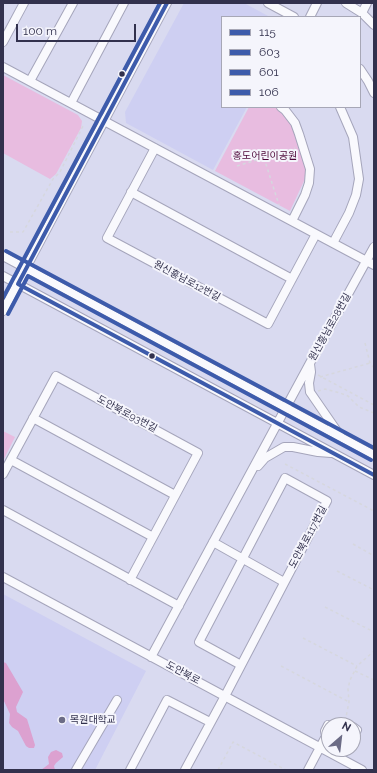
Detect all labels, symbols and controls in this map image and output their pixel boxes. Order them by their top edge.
scale bar [18,16,138,42]
legend [221,16,361,108]
text: 100 m [23,24,57,38]
text: 115 [259,25,276,39]
text: 603 [259,45,280,59]
text: 601 [259,65,279,79]
unlabelled marker [117,69,127,79]
text: 106 [259,85,279,99]
park label: 홍도어린이공원 [233,150,297,162]
street label: 원신흥남로12번길 [152,258,222,304]
street label: 원신흥남로28번길 [306,291,354,363]
unlabelled marker [147,351,157,361]
street label: 도안북로93번길 [95,393,159,435]
street label: 도안북로117번길 [286,504,330,570]
street label: 도안북로 [164,659,202,687]
place label: 목원대학교 [70,714,116,726]
marker: 목원대학교 [57,715,67,725]
north arrow [321,717,361,757]
text: N [340,719,353,735]

